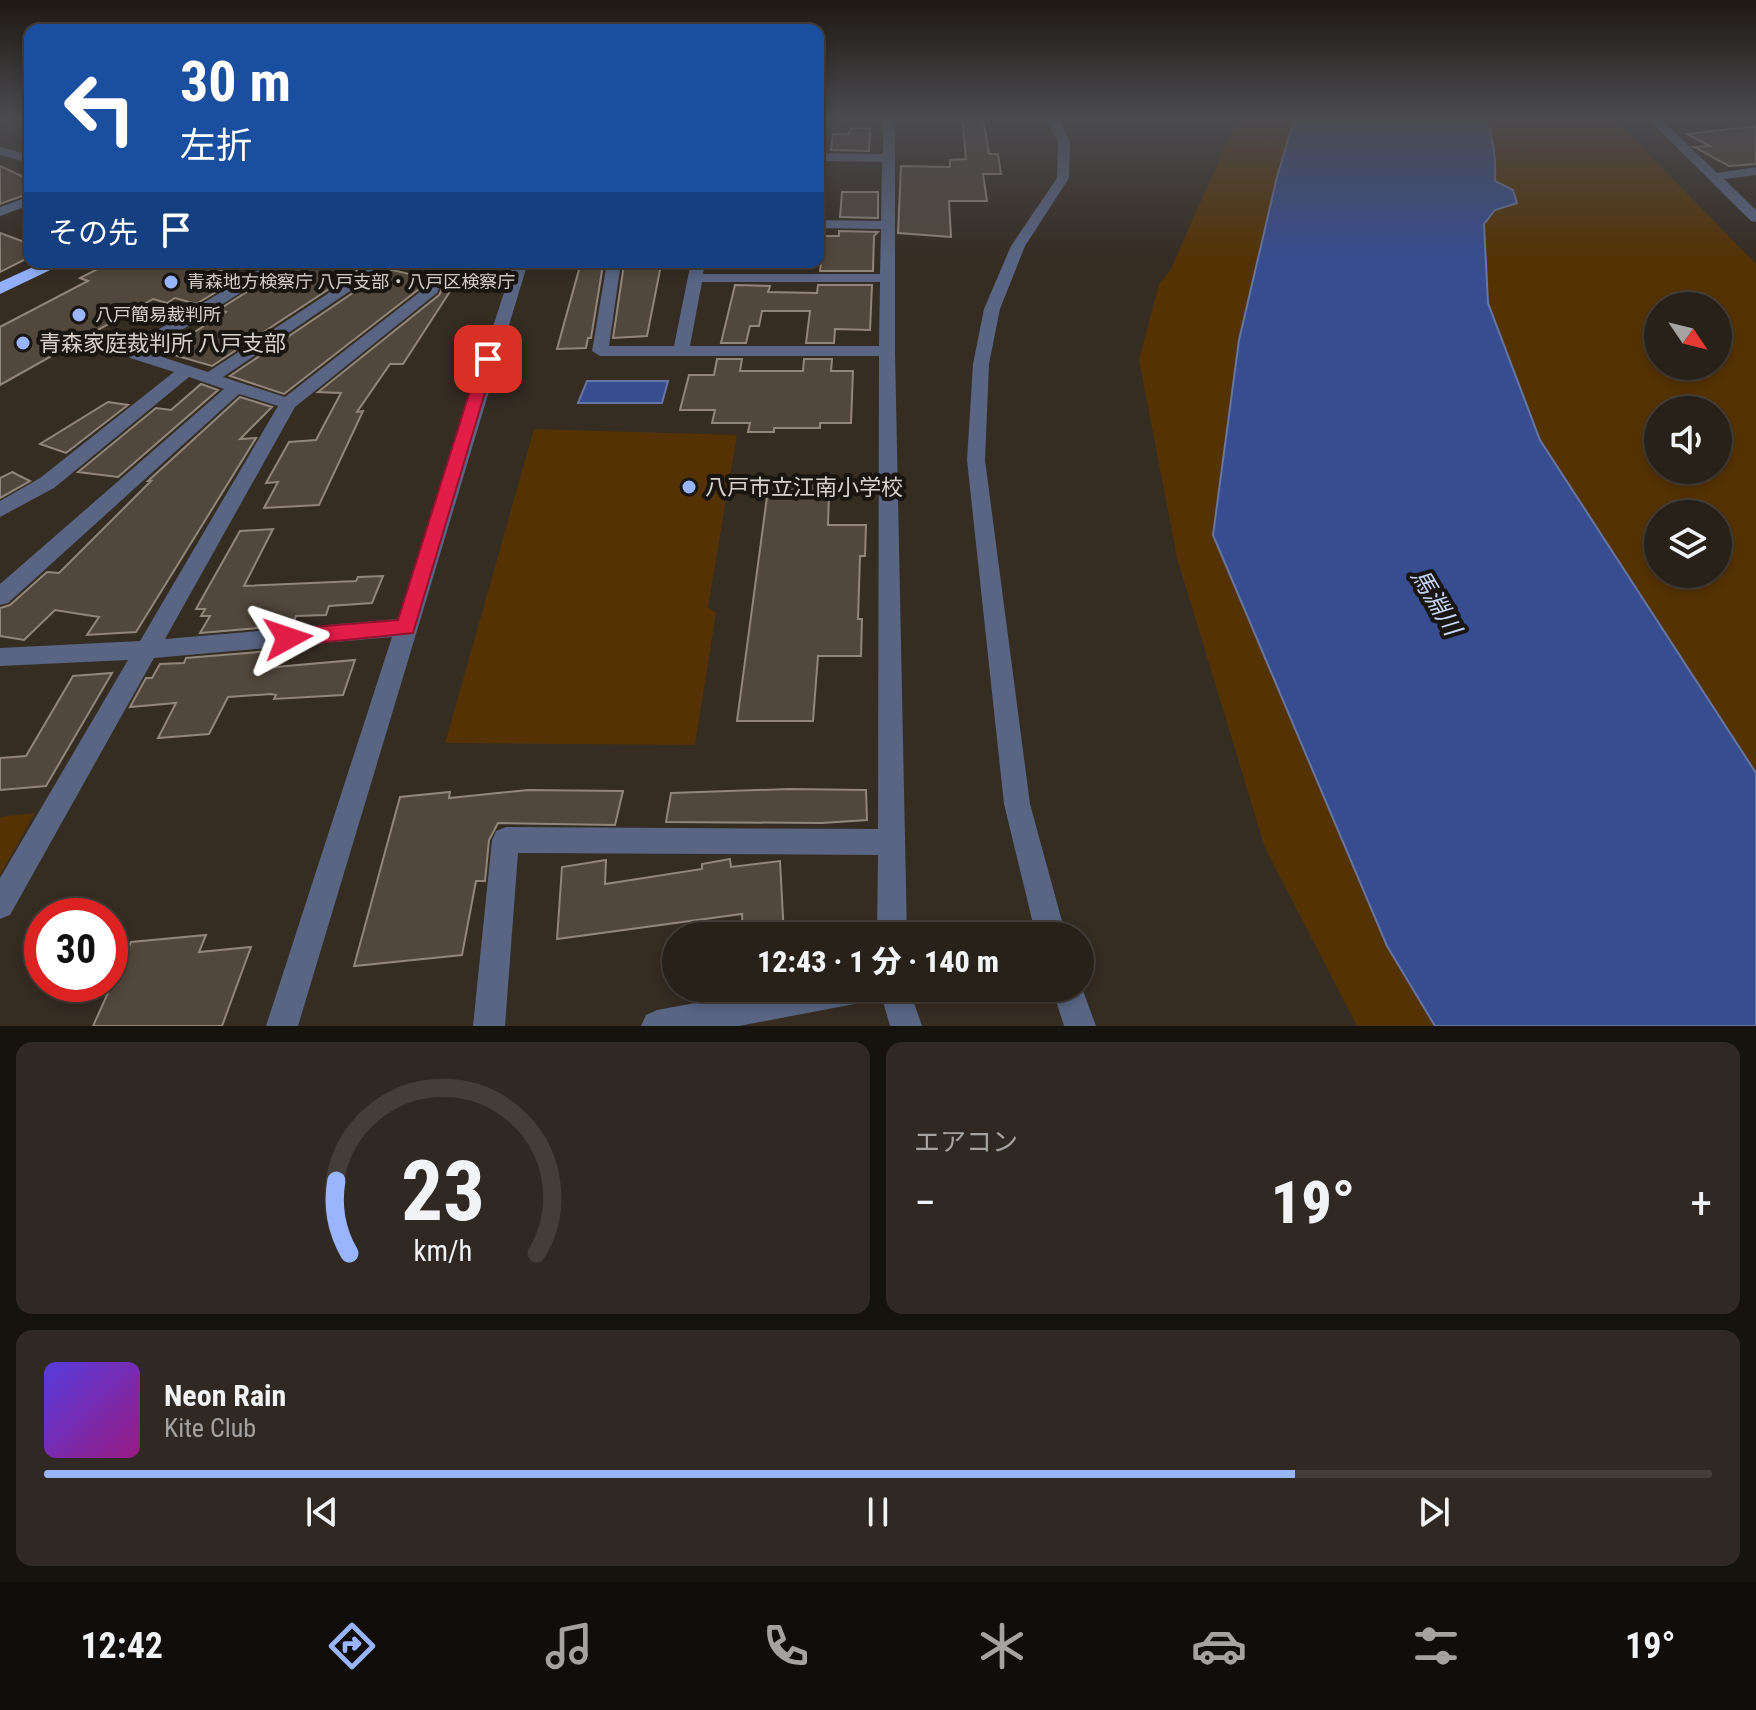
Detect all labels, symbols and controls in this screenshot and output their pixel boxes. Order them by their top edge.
text: 30 m [180,49,291,115]
icon: left [48,56,152,160]
text: 左折 [180,125,252,167]
icon: arrive [154,208,198,252]
text: その先 [48,215,138,250]
place label: 青森地方検察庁 八戸支部・八戸区検察庁 [187,271,515,292]
marker: 青森地方検察庁 八戸支部・八戸区検察庁 [162,273,180,291]
north arrow [1644,292,1732,380]
map controls [1644,292,1732,588]
place label: 八戸簡易裁判所 [95,304,221,325]
marker: 八戸簡易裁判所 [70,306,88,324]
pin [454,325,522,393]
place label: 青森家庭裁判所 八戸支部 [39,331,286,356]
marker: 青森家庭裁判所 八戸支部 [14,334,32,352]
icon: arrive [466,337,510,381]
button: sound [1644,396,1732,484]
place label: 八戸市立江南小学校 [705,475,903,500]
marker: 八戸市立江南小学校 [680,478,698,496]
button: layers [1644,500,1732,588]
water label: 馬淵川 [1405,564,1468,643]
position arrow [246,596,330,680]
speed limit sign: 30 [24,898,128,1002]
text: 12:43 · 1 分 · 140 m [757,944,999,979]
text: エアコン [914,1127,1018,1157]
text: 23 [401,1143,485,1240]
text: 19° [1271,1167,1355,1238]
text: − [914,1177,936,1229]
text: + [1690,1177,1712,1229]
text: km/h [414,1234,472,1268]
text: Neon Rain [164,1378,286,1413]
text: Kite Club [164,1413,256,1443]
icon: previous [300,1490,344,1534]
icon: pause [856,1490,900,1534]
icon: next [1412,1490,1456,1534]
icon: directions [324,1618,380,1674]
icon: music [541,1618,597,1674]
icon: phone [758,1618,814,1674]
icon: climate [974,1618,1030,1674]
icon: car [1191,1618,1247,1674]
icon: filters [1408,1618,1464,1674]
text: 12:42 [80,1625,163,1667]
text: 19° [1625,1625,1675,1667]

